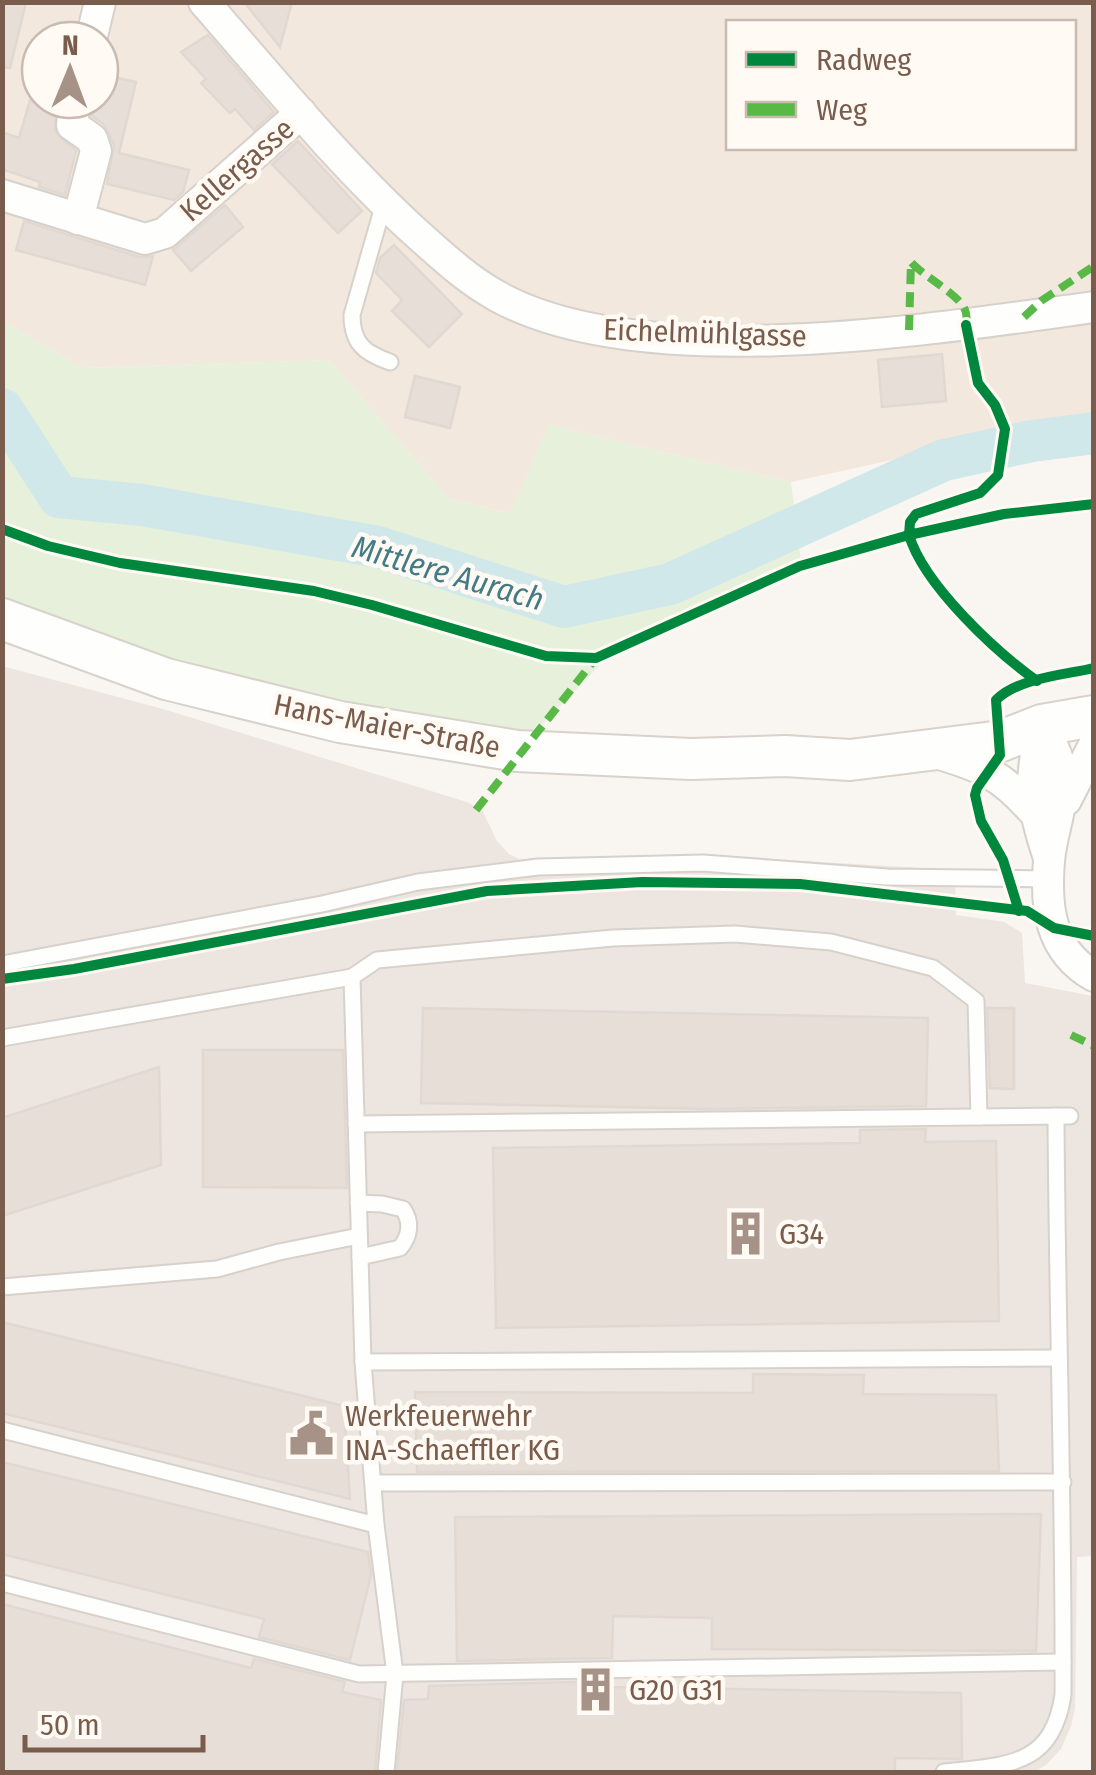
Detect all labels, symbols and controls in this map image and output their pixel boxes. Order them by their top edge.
north arrow [20,20,120,120]
legend [726,20,1076,150]
text: N [62,29,79,62]
text: Radweg [816,42,912,78]
text: Weg [816,92,868,128]
street label: Kellergasse [173,111,301,229]
street label: Eichelmühlgasse [603,311,807,355]
water label: Mittlere Aurach [348,527,548,619]
street label: Hans-Maier-Straße [271,686,503,766]
building icon: G34 [722,1210,770,1258]
place label: G34 [779,1216,824,1252]
place label: Werkfeuerwehr INA-Schaeffler KG [345,1398,560,1468]
public building icon: Werkfeuerwehr INA-Schaeffler KG [288,1409,336,1457]
building icon: G20 G31 [572,1666,620,1714]
place label: G20 G31 [629,1672,724,1708]
scale bar [25,1690,202,1752]
text: 50 m [40,1707,100,1743]

